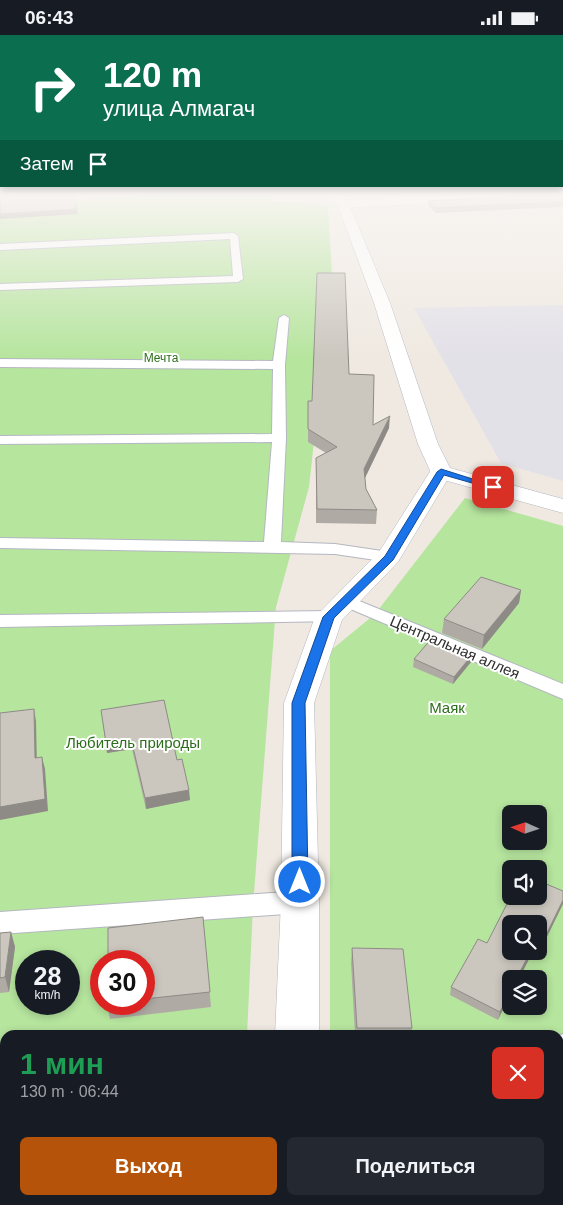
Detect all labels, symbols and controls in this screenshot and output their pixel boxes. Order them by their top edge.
text: 06:43 [25,7,74,28]
icon: right [20,55,85,120]
text: 120 m [103,55,202,94]
text: улица Алмагач [103,96,255,121]
icon: arrive [84,150,112,178]
text: Затем [20,153,74,174]
park label: Мечта [144,351,179,365]
pin [472,466,514,508]
icon: arrive [479,473,507,501]
street label: Центральная аллея [388,612,522,682]
park label: Маяк [429,699,465,716]
park label: Любитель природы [66,734,200,751]
north arrow [502,805,548,850]
map controls [502,805,547,1015]
position arrow [273,855,325,907]
button: sound [502,860,547,905]
button: search [502,915,547,960]
speed limit sign: 30 [90,950,155,1015]
text: 28 [34,962,61,990]
button: layers [502,970,547,1015]
text: km/h [34,988,61,1002]
text: 1 мин [20,1047,104,1080]
button: close [492,1047,544,1099]
text: 130 m · 06:44 [20,1083,119,1100]
button: Выход [20,1137,277,1195]
button: Поделиться [287,1137,544,1195]

